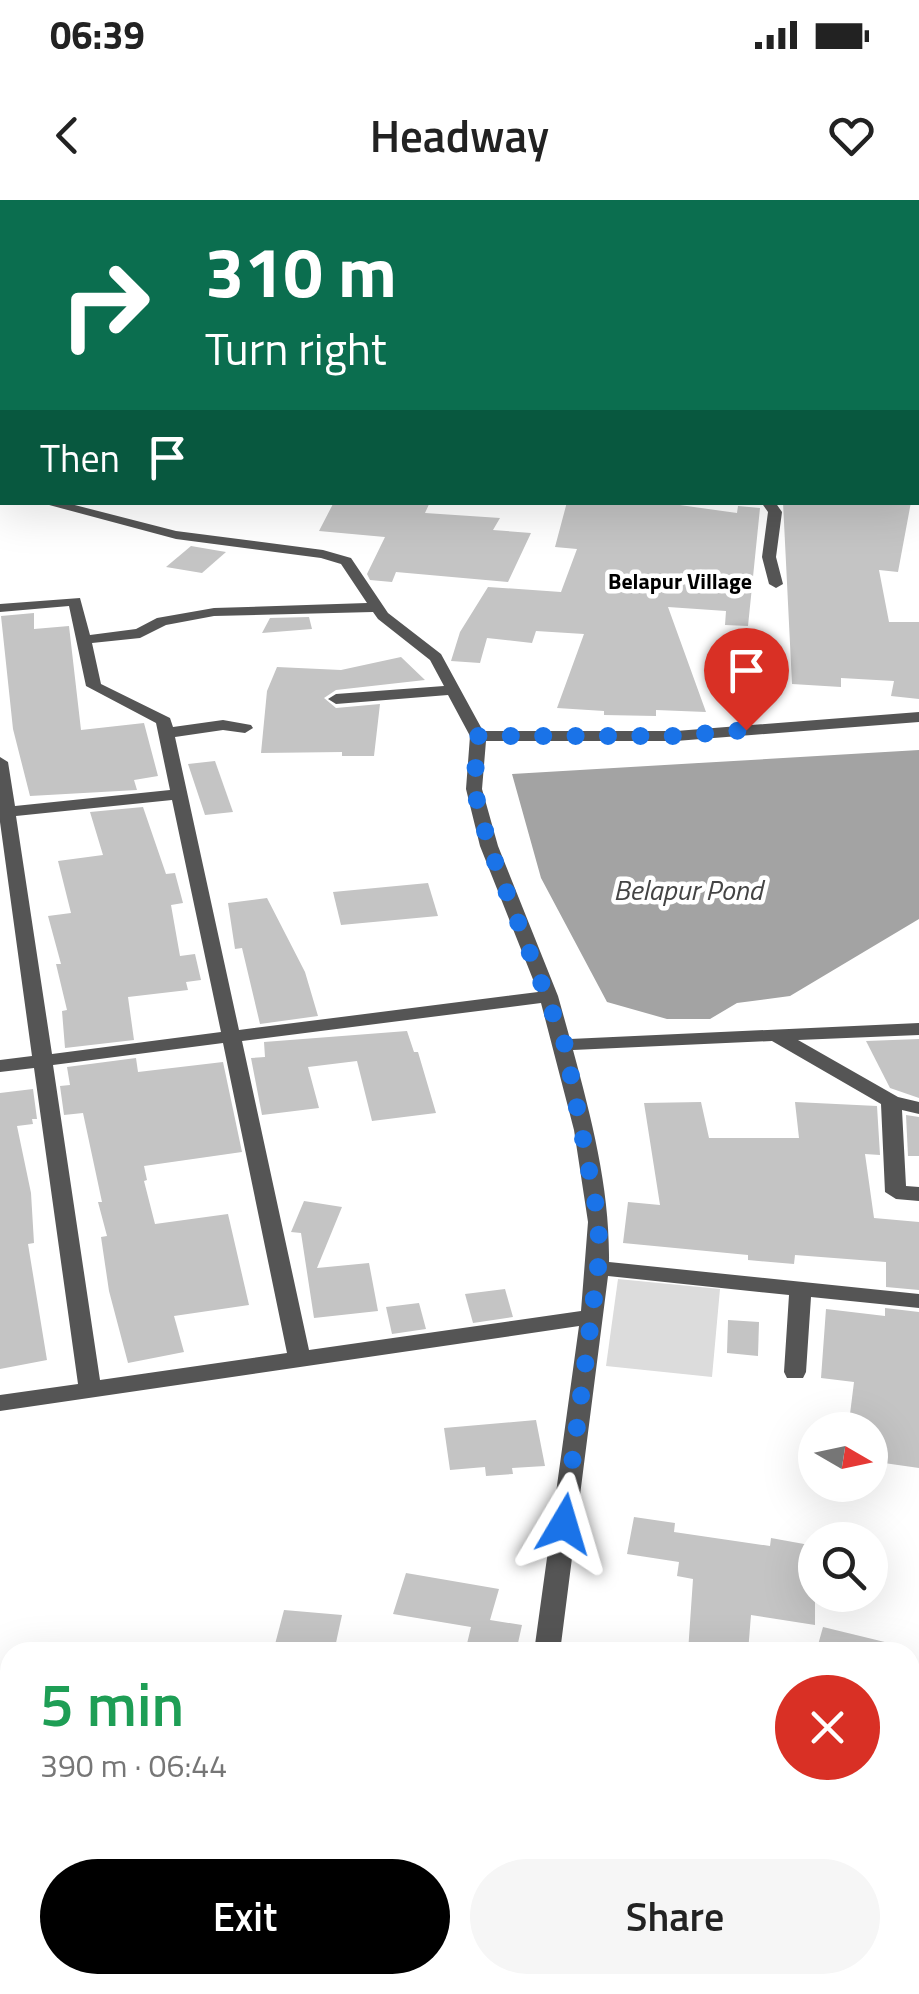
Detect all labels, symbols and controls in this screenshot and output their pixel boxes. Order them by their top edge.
text: 06:39 [50,6,145,64]
text: Headway [370,101,549,169]
icon: back [40,108,95,163]
icon: heart [824,108,879,163]
text: 310 m [205,218,397,324]
icon: right [40,240,170,370]
text: Turn right [205,314,387,382]
text: Then [40,429,120,487]
icon: arrive [140,430,195,485]
district label: Belapur Village [608,564,752,598]
pin [704,628,789,731]
icon: arrive [719,643,774,698]
water label: Belapur Pond [613,868,766,911]
north arrow [798,1412,888,1502]
map controls [798,1412,888,1612]
position arrow [512,1472,616,1576]
button: search [798,1522,888,1612]
text: 5 min [40,1658,184,1749]
button: close [775,1675,880,1780]
text: 390 m · 06:44 [40,1741,227,1789]
button: Exit [40,1859,450,1974]
button: Share [470,1859,880,1974]

